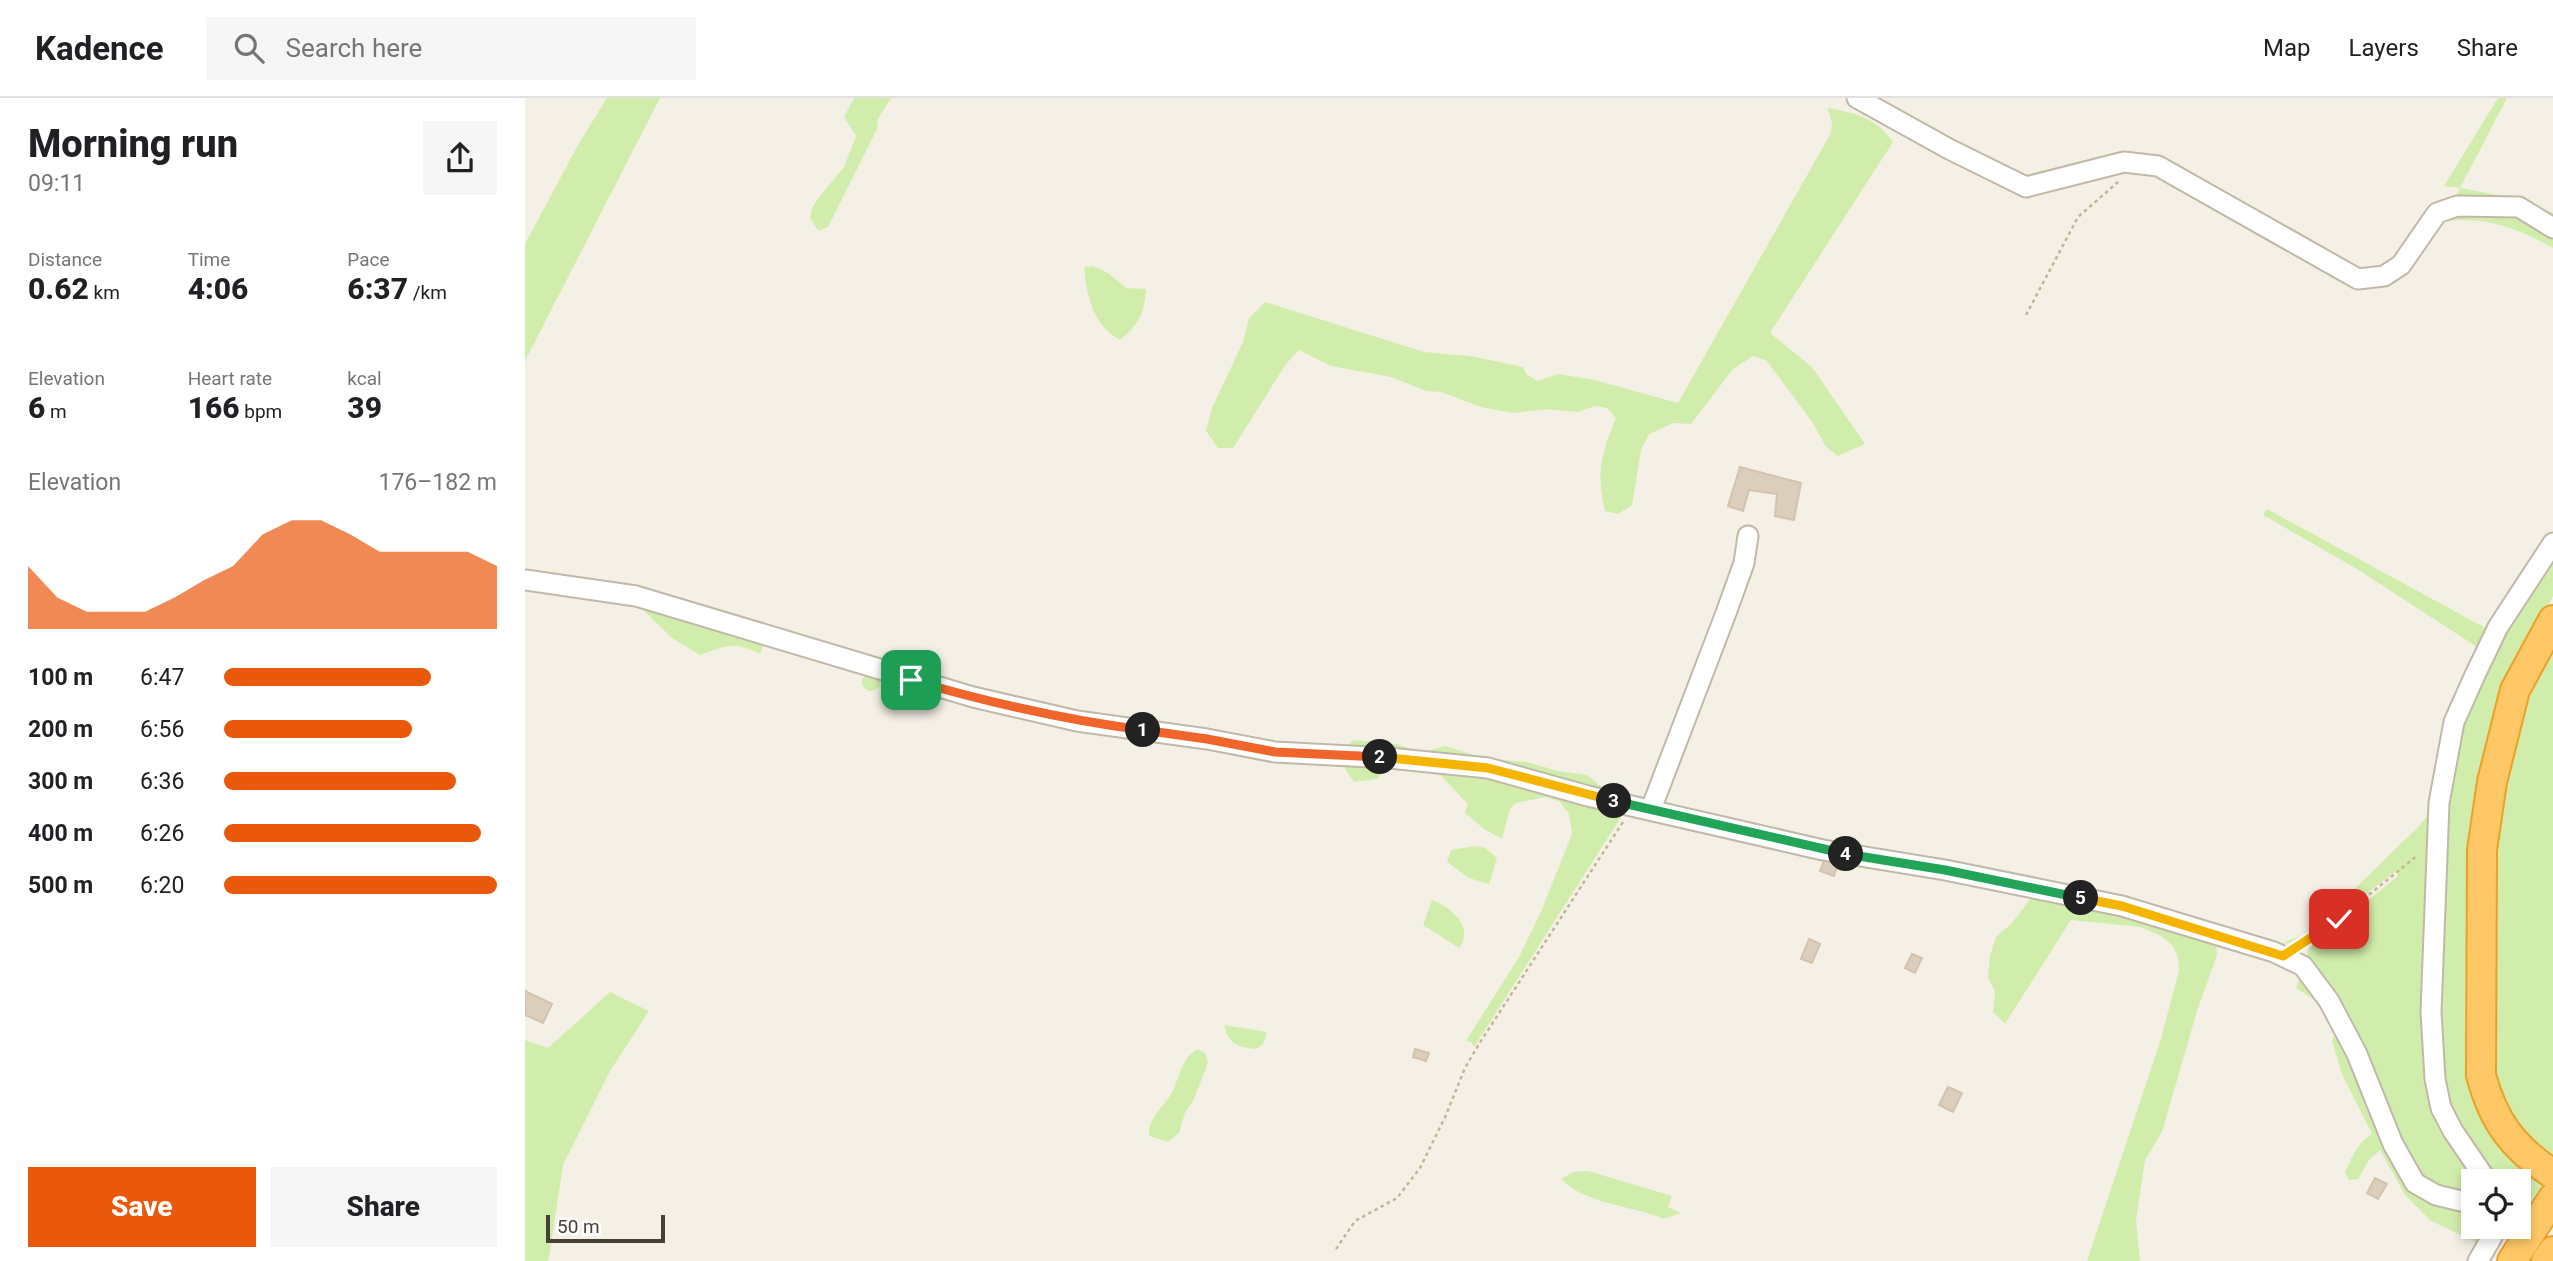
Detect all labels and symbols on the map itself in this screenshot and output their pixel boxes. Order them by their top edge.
pin [881,650,941,710]
pin: 1 [1125,712,1161,748]
pin: 2 [1363,740,1397,774]
pin: 3 [1597,784,1631,818]
pin: 4 [1829,836,1863,872]
pin: 5 [2063,880,2099,916]
pin [2309,889,2369,949]
scale bar [546,1212,665,1244]

